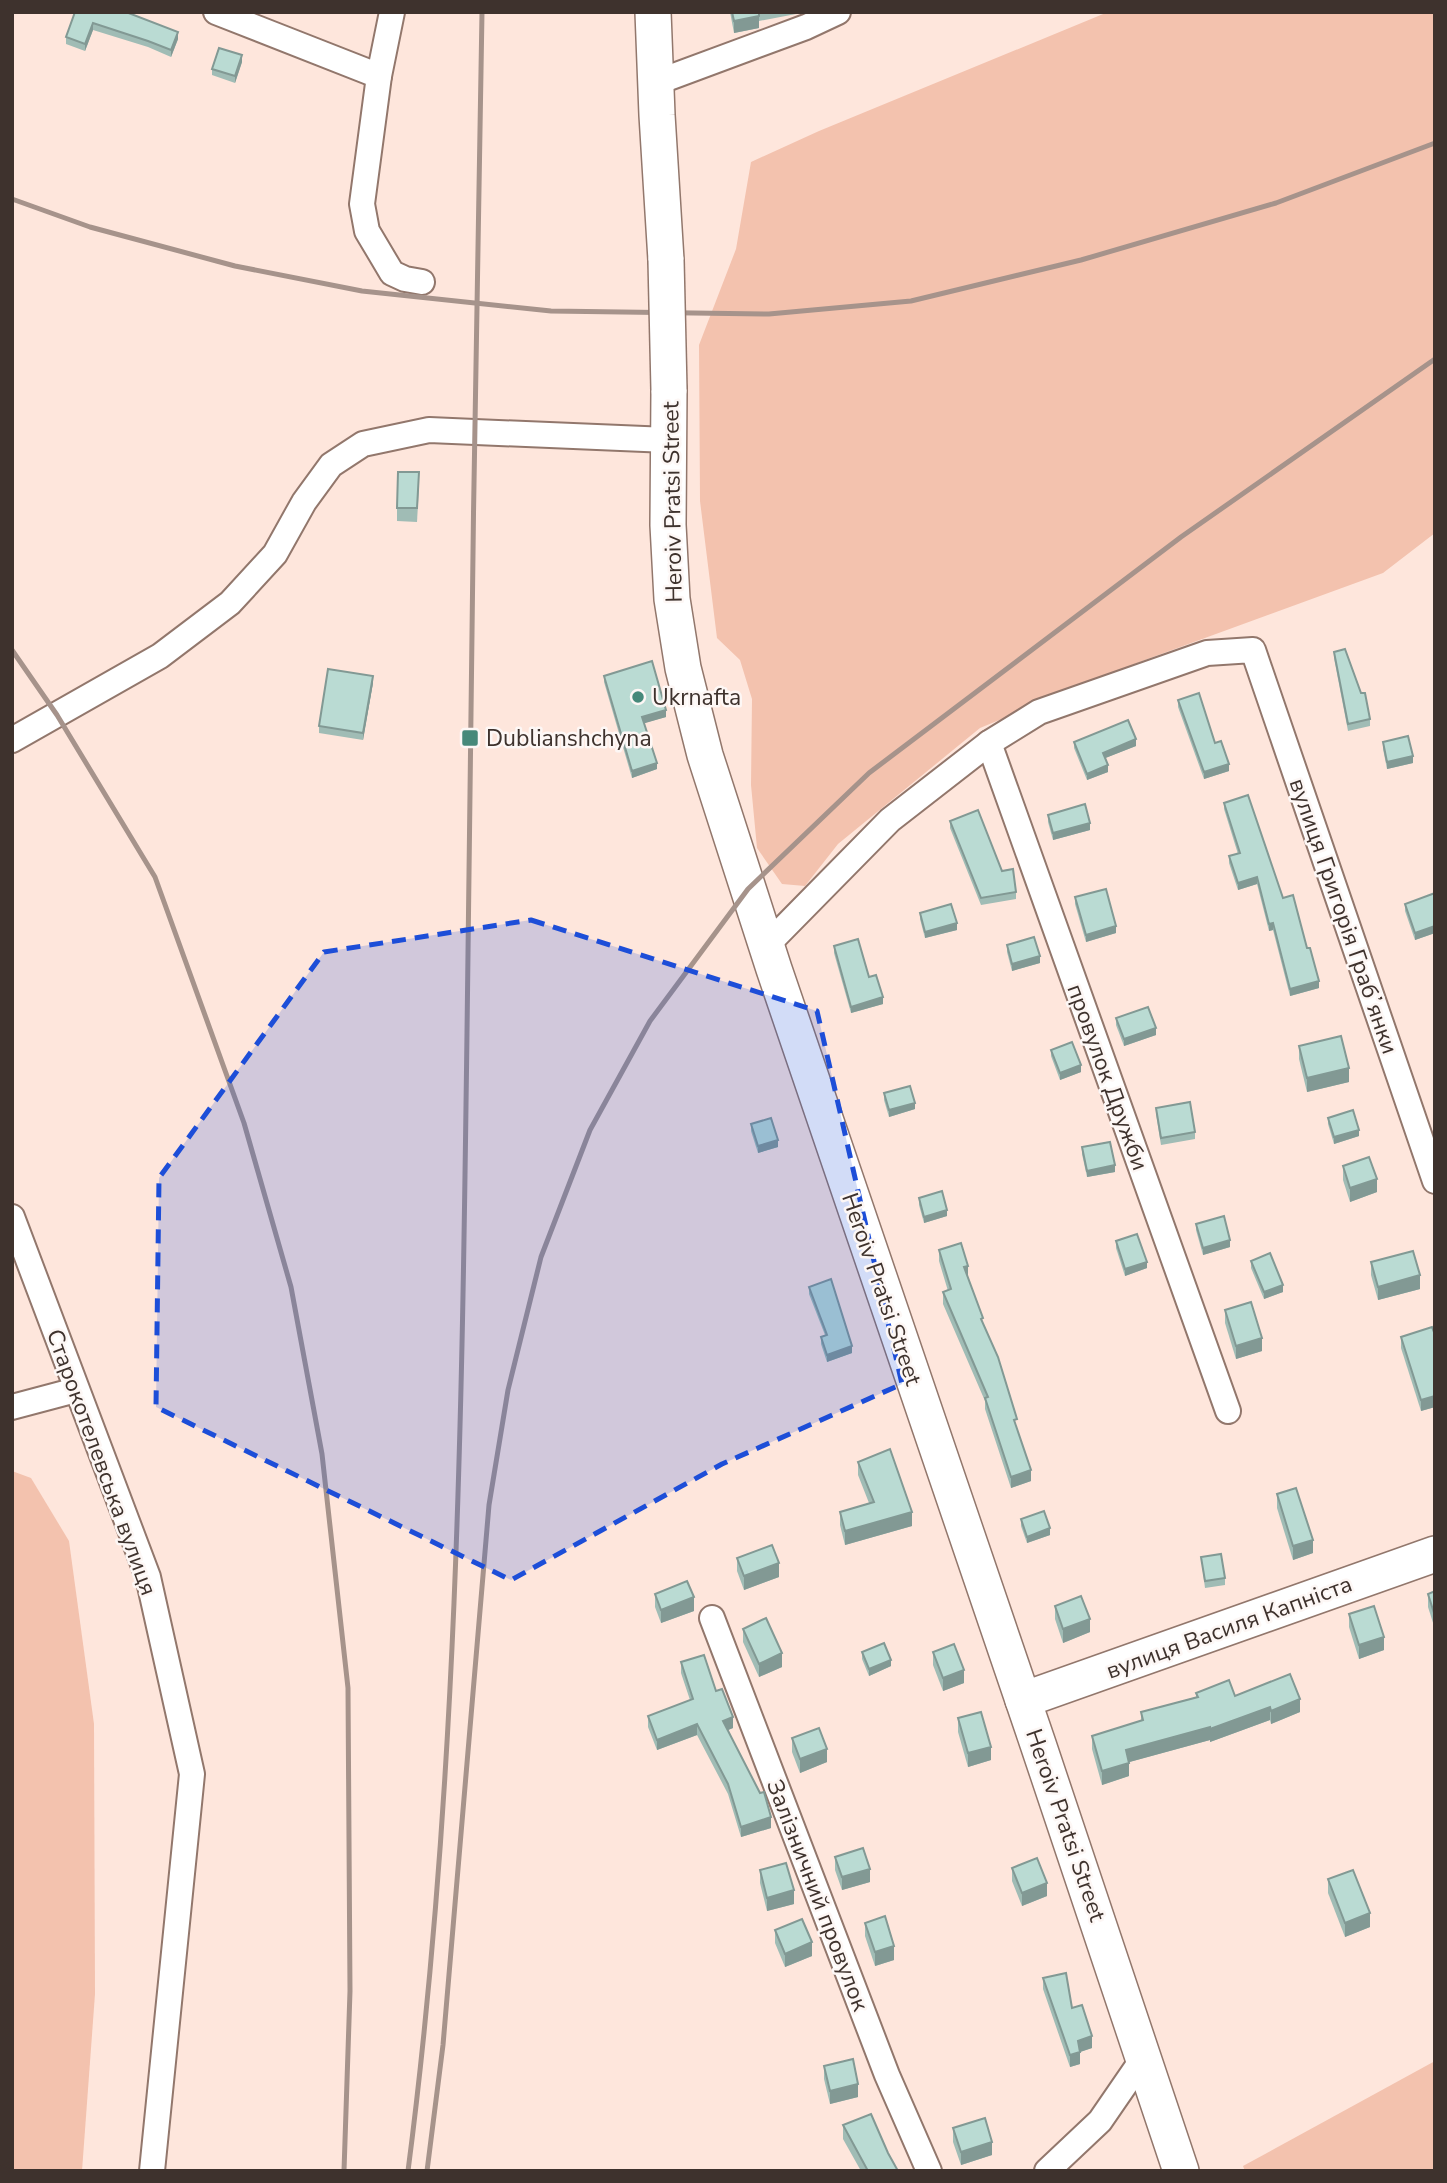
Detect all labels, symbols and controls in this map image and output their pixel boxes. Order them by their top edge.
street label: Heroiv Pratsi Street [655,400,690,603]
place label: Ukrnafta [652,682,741,713]
marker: Ukrnafta [630,689,646,705]
place label: Dublianshchyna [486,723,652,754]
marker: Dublianshchyna [460,728,480,748]
street label: вулиця Григорія Грабʼянки [1282,774,1405,1058]
street label: провулок Дружби [1059,980,1156,1175]
street label: Heroiv Pratsi Street [834,1189,929,1390]
street label: Старокотелевська вулиця [39,1325,164,1600]
street label: вулиця Василя Капніста [1102,1569,1356,1686]
street label: Heroiv Pratsi Street [1018,1725,1113,1926]
street label: Залізничний провулок [759,1775,876,2016]

